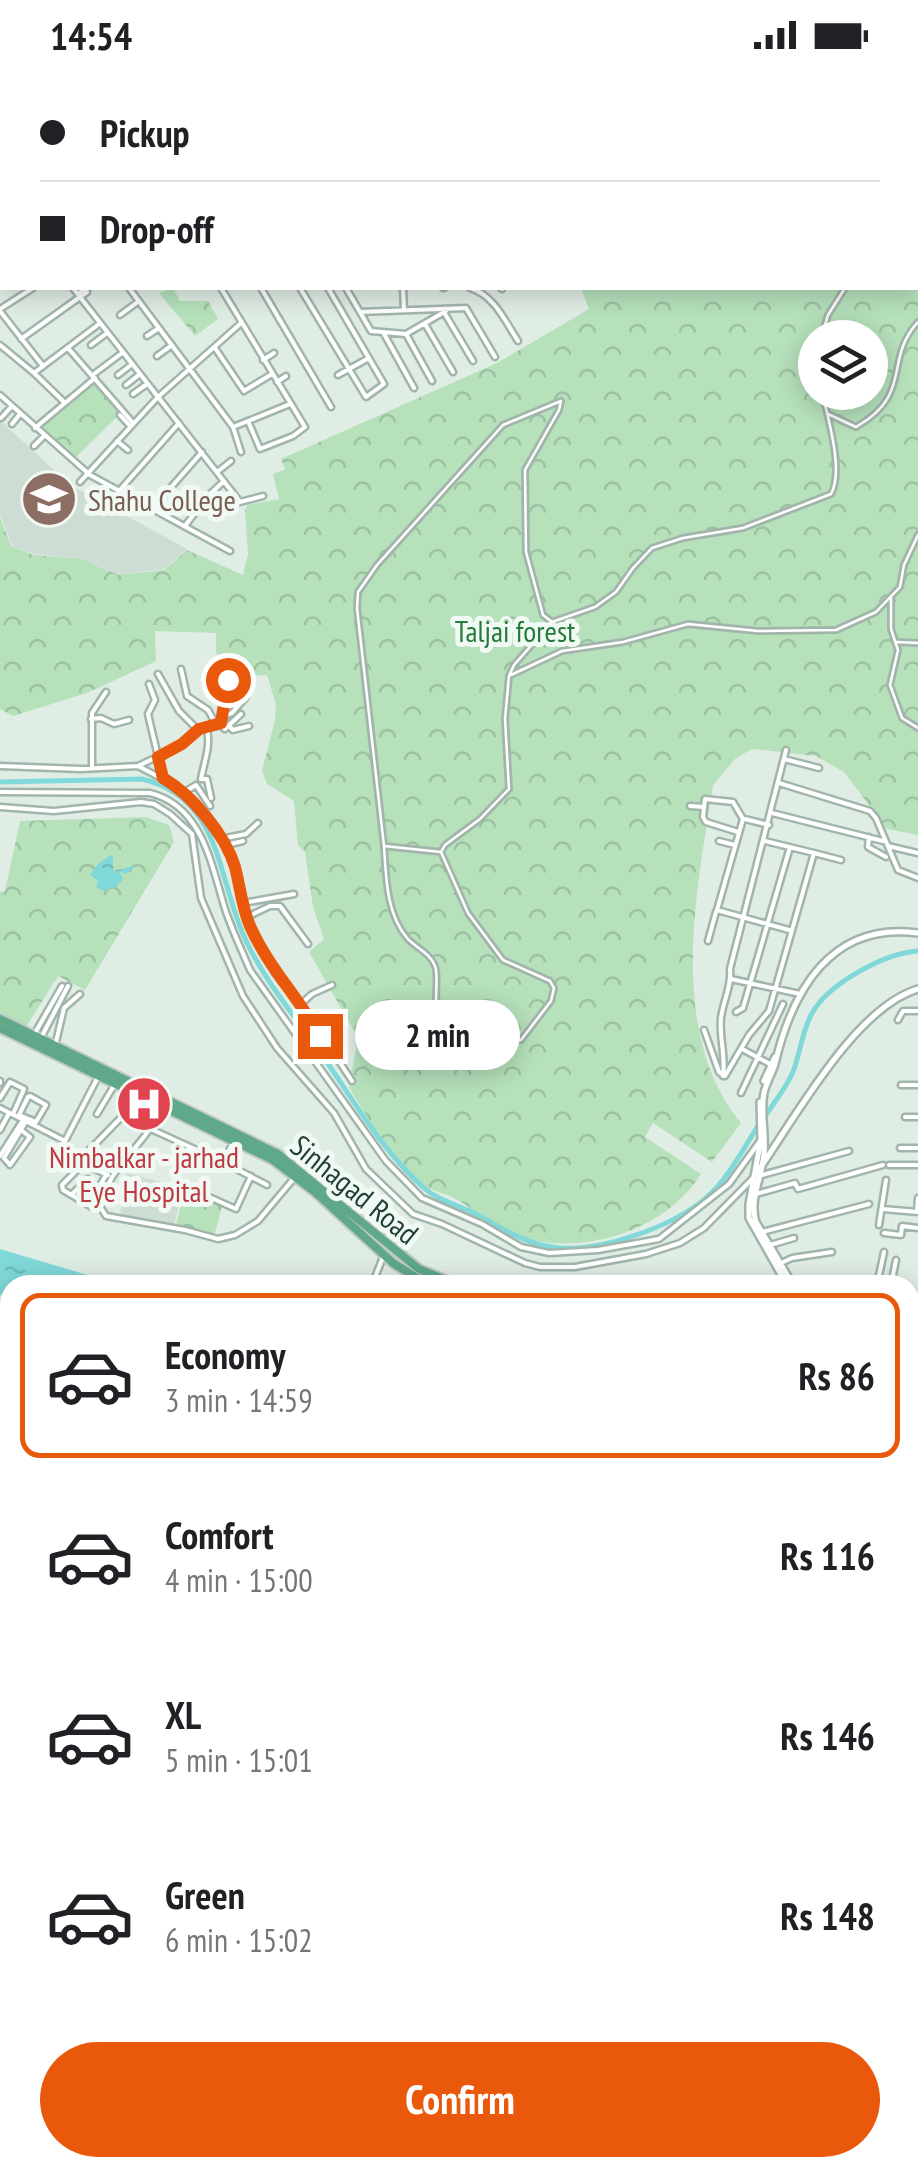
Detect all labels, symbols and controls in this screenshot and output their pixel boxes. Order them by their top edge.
text: 14:54 [50,11,132,60]
text: Pickup [100,108,190,157]
text: Drop-off [100,204,214,253]
map controls [798,320,888,410]
button: layers [798,320,888,410]
school or university icon: Shahu College [19,469,79,529]
place label: Shahu College [88,480,236,519]
park label: Taljai forest [455,611,576,650]
route start [206,658,251,703]
callout: 2 min [355,1001,520,1071]
route end [298,1014,343,1059]
text: 2 min [405,1014,470,1056]
hospital icon: Nimbalkar - jarhad Eye Hospital [114,1074,174,1134]
street label: Sinhagad Road [283,1126,427,1252]
place label: Nimbalkar - jarhad Eye Hospital [49,1137,239,1210]
text: Economy [165,1330,285,1379]
icon: car [45,1331,135,1421]
text: Rs 86 [798,1351,875,1400]
text: 3 min · 14:59 [165,1379,313,1421]
text: Comfort [165,1510,274,1559]
icon: car [45,1511,135,1601]
text: Rs 116 [780,1531,875,1580]
text: 4 min · 15:00 [165,1559,313,1601]
text: XL [165,1690,201,1739]
icon: car [45,1691,135,1781]
text: Rs 146 [780,1711,875,1760]
text: 5 min · 15:01 [165,1739,313,1781]
text: Green [165,1870,245,1919]
icon: car [45,1871,135,1961]
text: Rs 148 [780,1891,875,1940]
text: 6 min · 15:02 [165,1919,313,1961]
button: Confirm [40,2042,880,2157]

